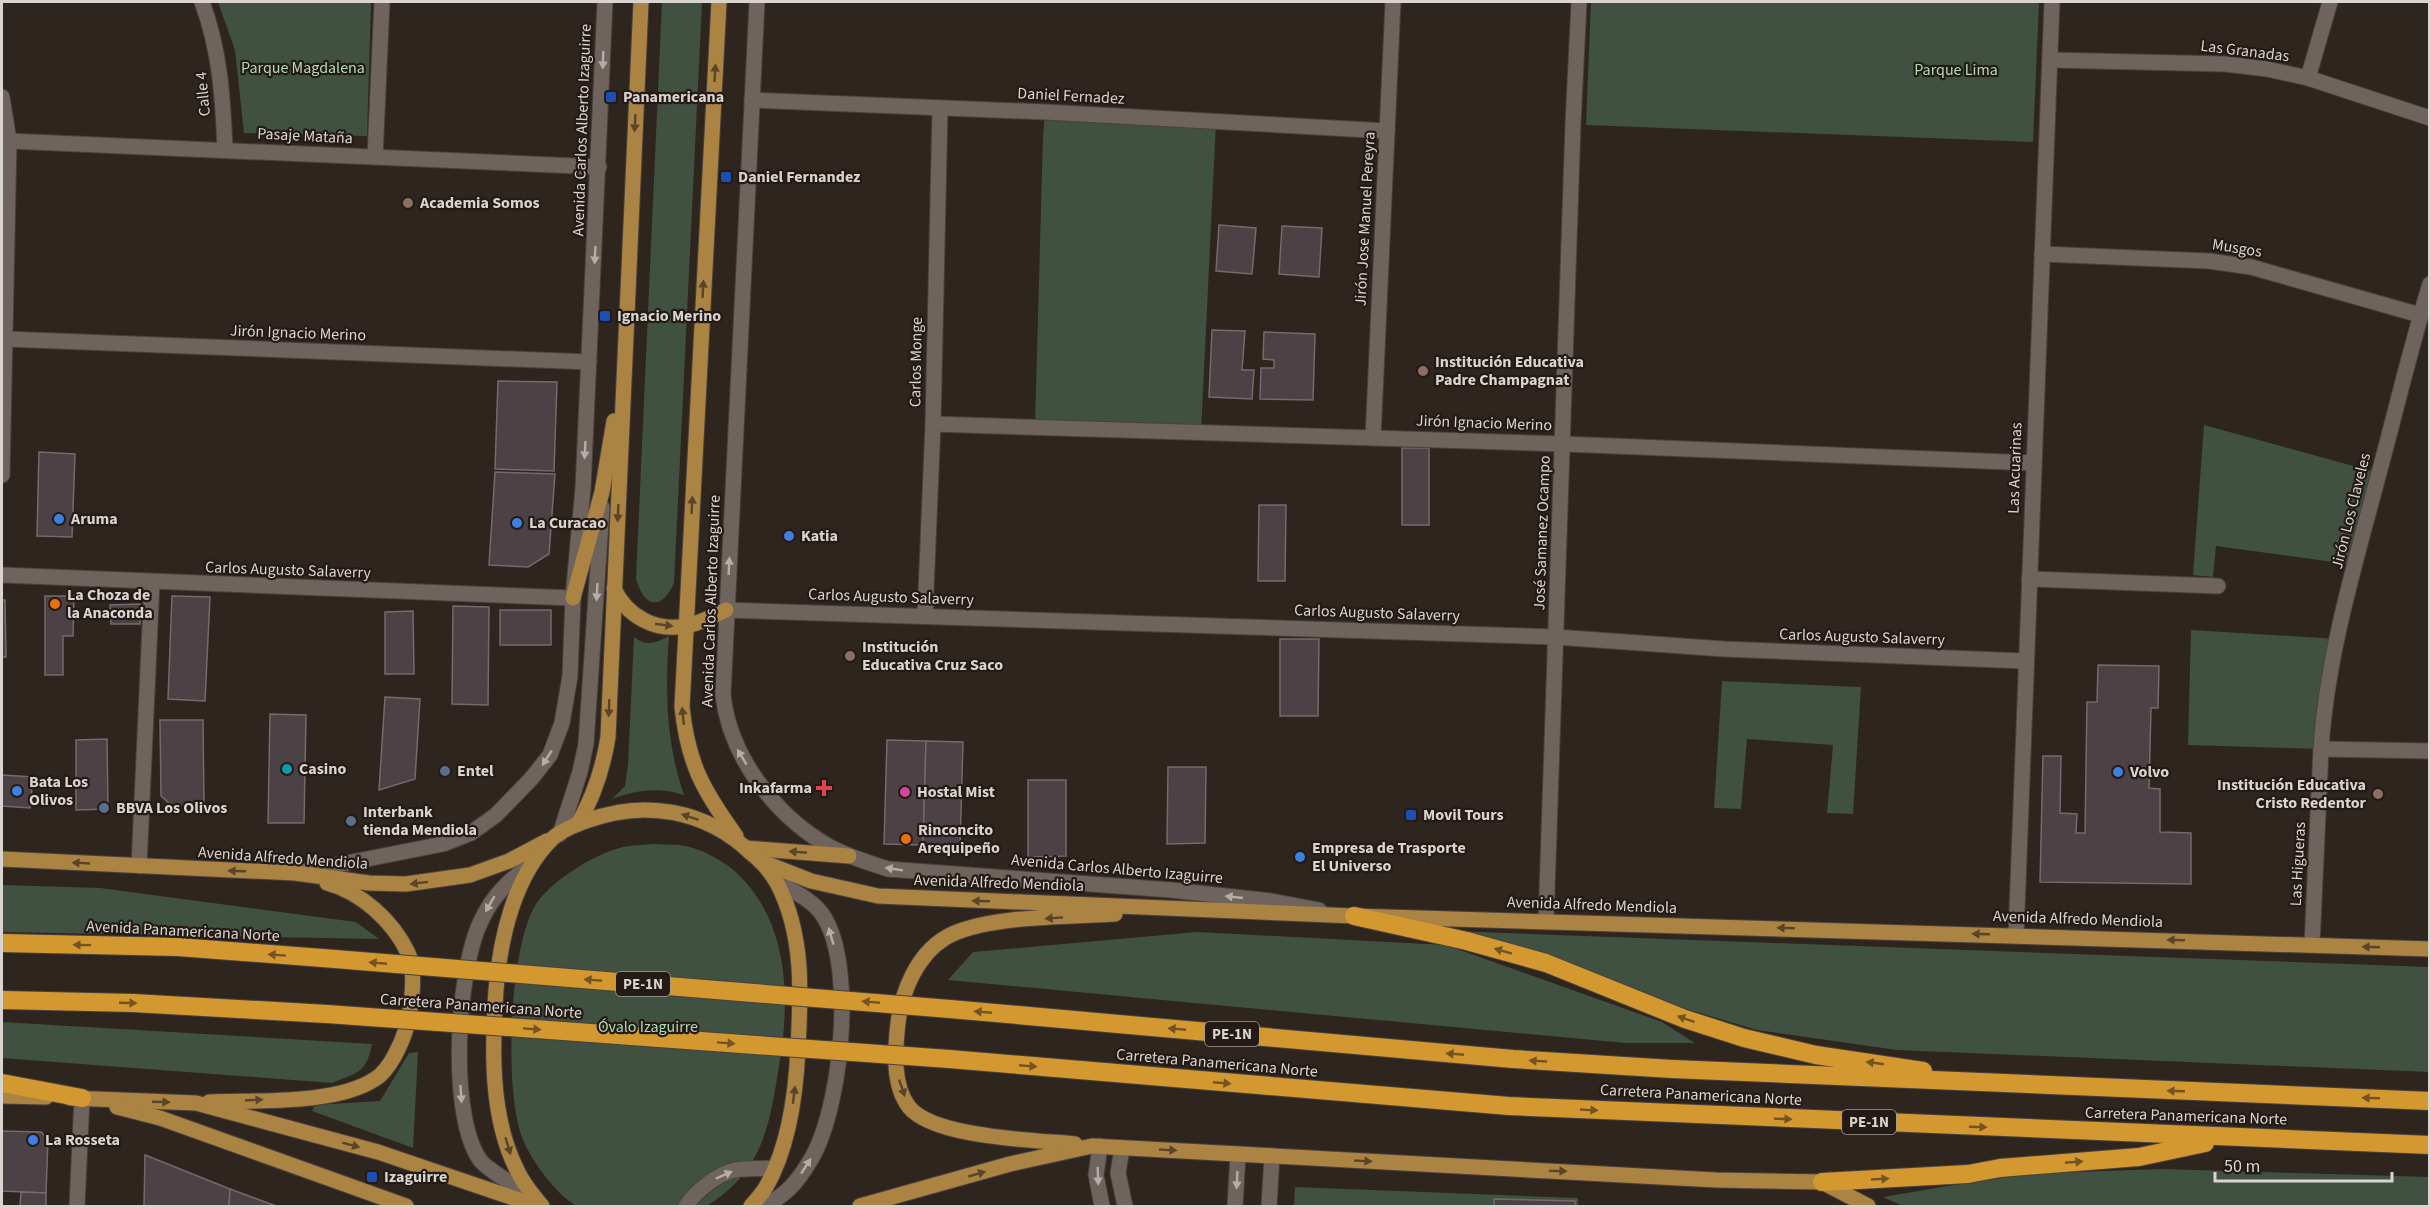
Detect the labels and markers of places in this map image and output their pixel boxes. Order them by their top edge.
place label: Panamericana [623,86,724,108]
marker: Panamericana [604,90,618,104]
place label: Daniel Fernandez [738,166,860,188]
marker: Daniel Fernandez [719,170,733,184]
place label: Academia Somos [419,192,540,214]
marker: Academia Somos [401,196,415,210]
place label: Ignacio Merino [617,305,721,327]
marker: Ignacio Merino [598,309,612,323]
place label: Institución Educativa Padre Champagnat [1435,351,1584,391]
marker: Institución Educativa Padre Champagnat [1416,364,1430,378]
place label: Aruma [70,508,118,530]
marker: Aruma [52,512,66,526]
place label: La Curacao [529,512,606,534]
marker: La Curacao [510,516,524,530]
place label: Katia [801,525,838,547]
marker: Katia [782,529,796,543]
place label: La Choza de la Anaconda [67,584,153,624]
marker: La Choza de la Anaconda [48,597,62,611]
place label: Institución Educativa Cruz Saco [862,636,1003,676]
marker: Institución Educativa Cruz Saco [843,649,857,663]
place label: Casino [299,758,346,780]
place label: Entel [457,760,494,782]
place label: Volvo [2129,761,2169,783]
marker: Casino [280,762,294,776]
marker: Entel [438,764,452,778]
marker: Volvo [2111,765,2125,779]
place label: Bata Los Olivos [29,771,88,811]
place label: Institución Educativa Cristo Redentor [2217,774,2367,814]
place label: Inkafarma [739,777,812,799]
marker: Inkafarma [817,781,831,795]
place label: Hostal Mist [917,781,995,803]
marker: Bata Los Olivos [10,784,24,798]
marker: Hostal Mist [898,785,912,799]
marker: Institución Educativa Cristo Redentor [2371,787,2385,801]
place label: BBVA Los Olivos [116,797,227,819]
marker: BBVA Los Olivos [97,801,111,815]
place label: Interbank tienda Mendiola [363,801,477,841]
place label: Movil Tours [1423,804,1503,826]
marker: Movil Tours [1404,808,1418,822]
marker: Interbank tienda Mendiola [344,814,358,828]
place label: Rinconcito Arequipeño [917,819,1000,859]
marker: Rinconcito Arequipeño [899,832,913,846]
place label: Empresa de Trasporte El Universo [1312,837,1466,877]
marker: Empresa de Trasporte El Universo [1293,850,1307,864]
place label: La Rosseta [45,1129,120,1151]
marker: La Rosseta [26,1133,40,1147]
place label: Izaguirre [384,1166,447,1188]
marker: Izaguirre [365,1170,379,1184]

